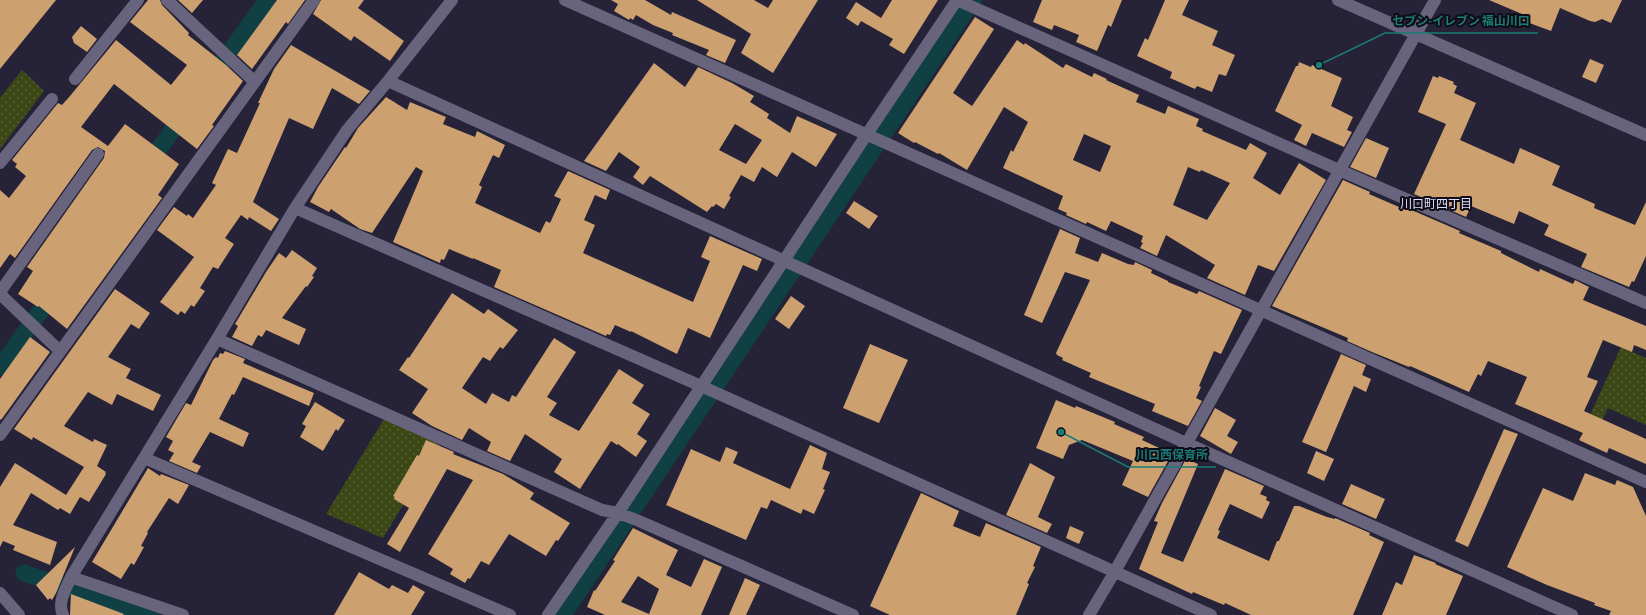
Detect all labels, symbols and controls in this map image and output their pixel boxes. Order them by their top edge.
callout: セブン-イレブン 福山川口 [1385,9,1538,33]
text: セブン-イレブン 福山川口 [1392,14,1530,27]
district label: 川口町四丁目 [1400,197,1472,210]
callout: 川口西保育所 [1128,443,1216,467]
text: 川口西保育所 [1136,448,1208,461]

